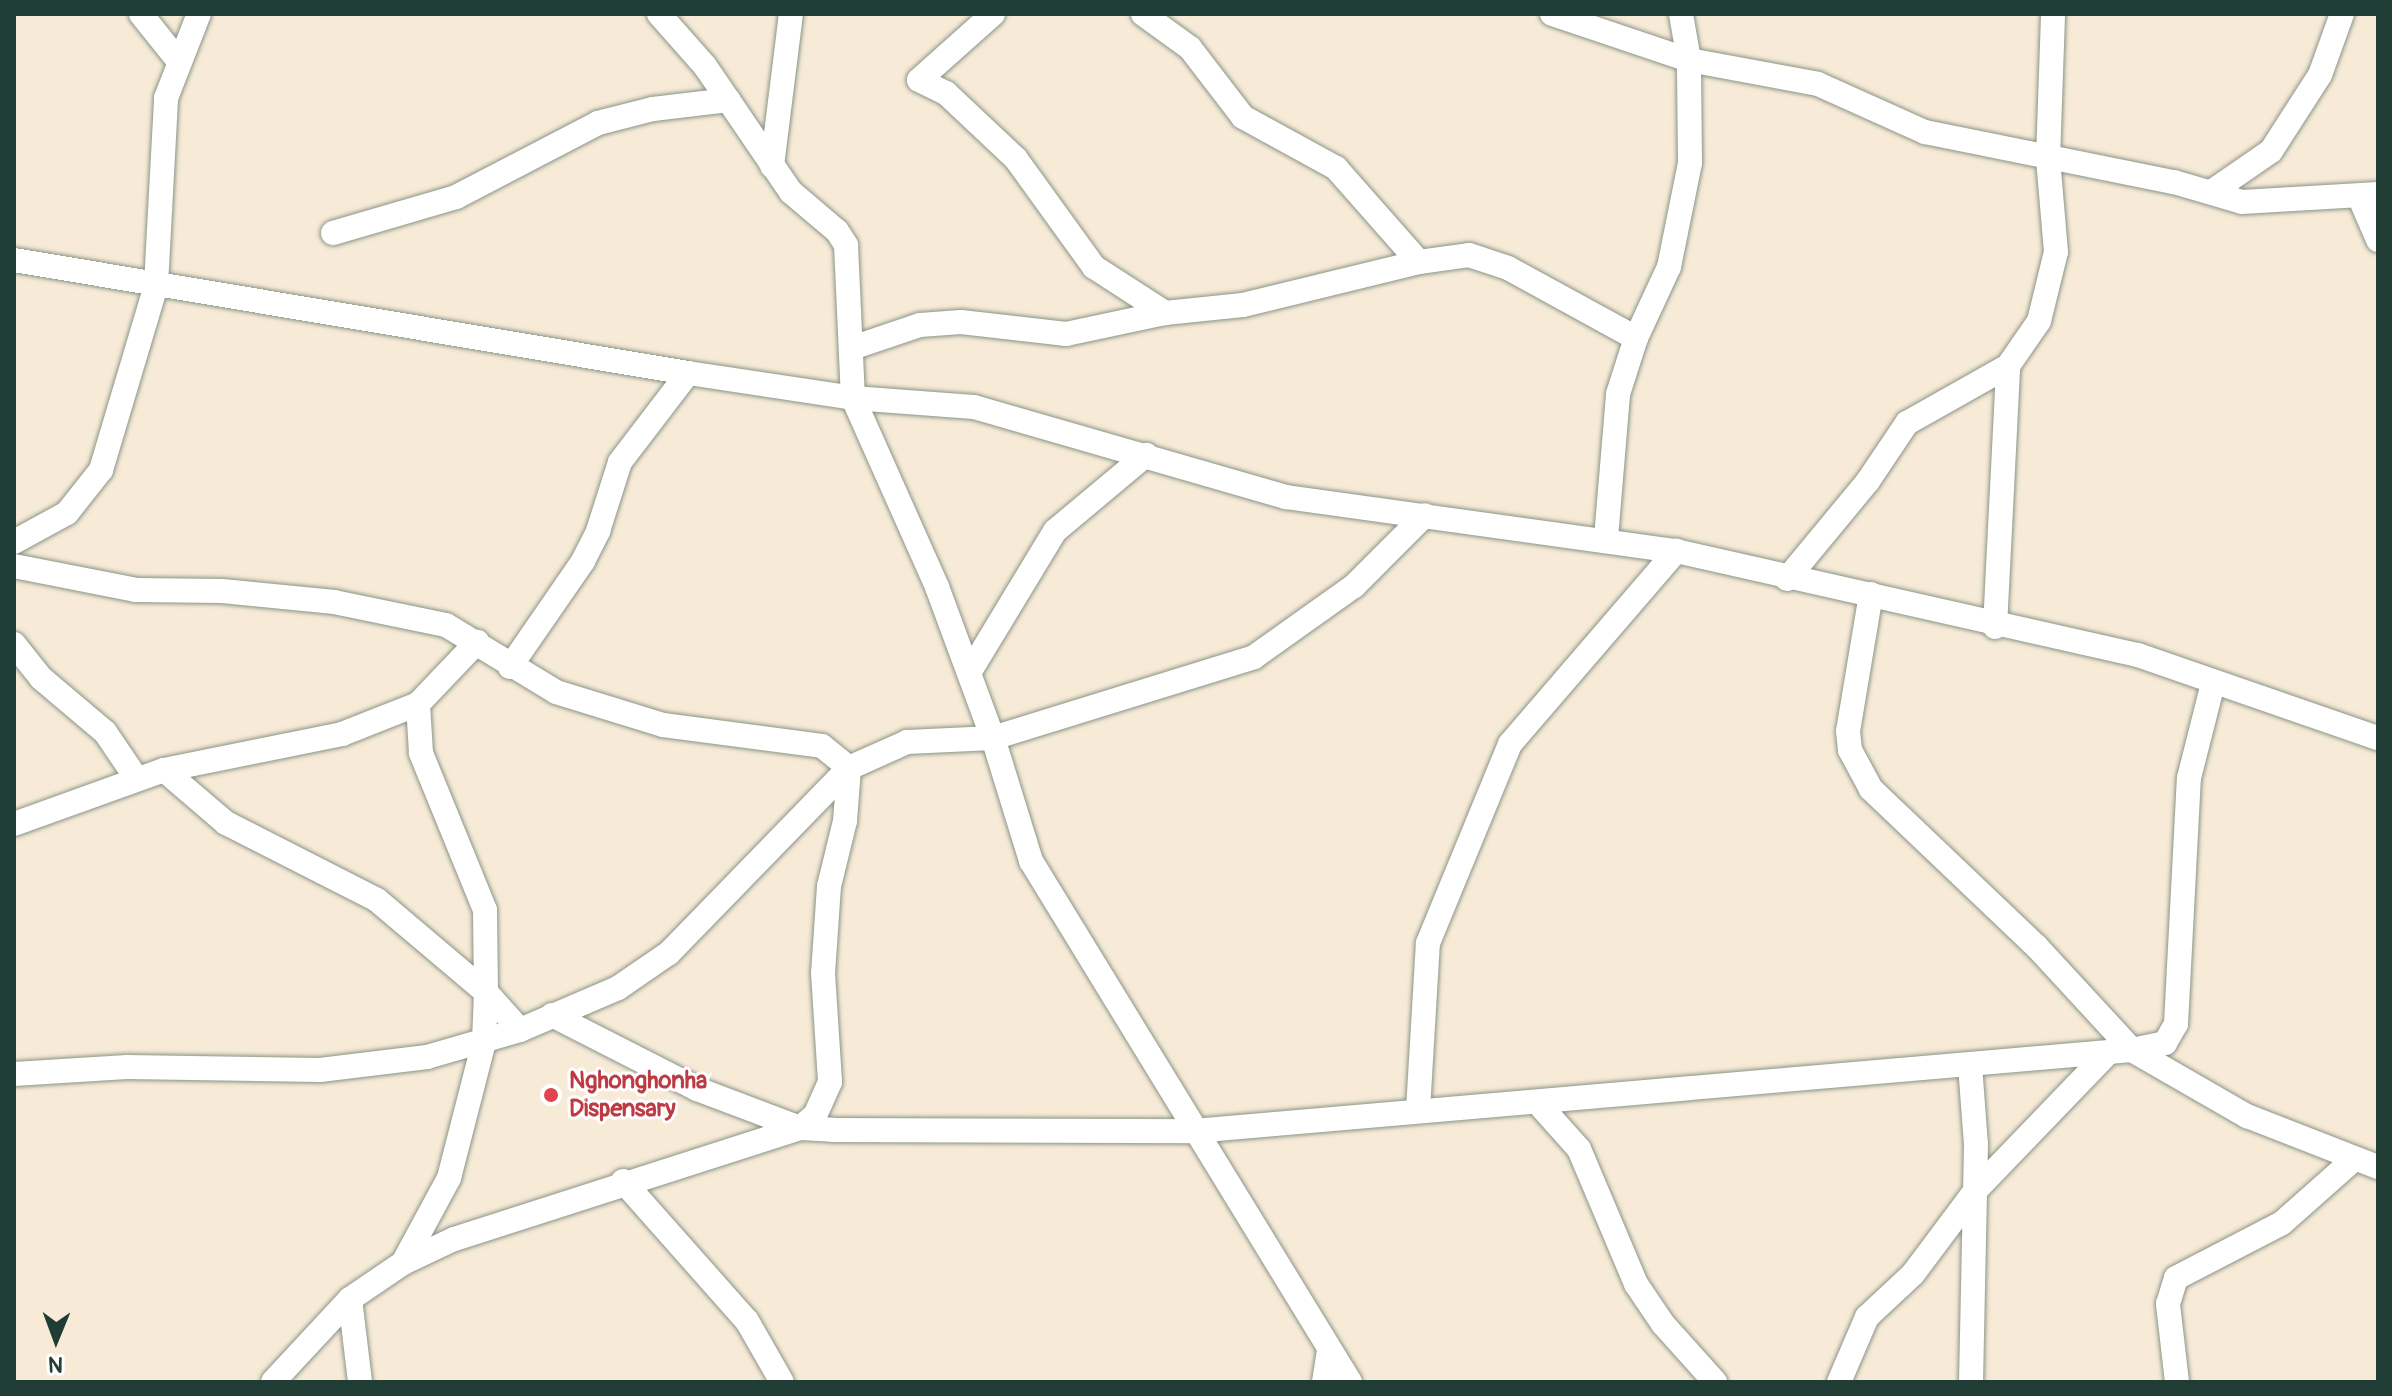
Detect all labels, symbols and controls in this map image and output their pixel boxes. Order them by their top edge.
place label: Nghonghonha Dispensary [569,1067,707,1123]
marker: Nghonghonha Dispensary [540,1084,562,1106]
north arrow [16,1300,96,1380]
text: N [48,1350,63,1378]

